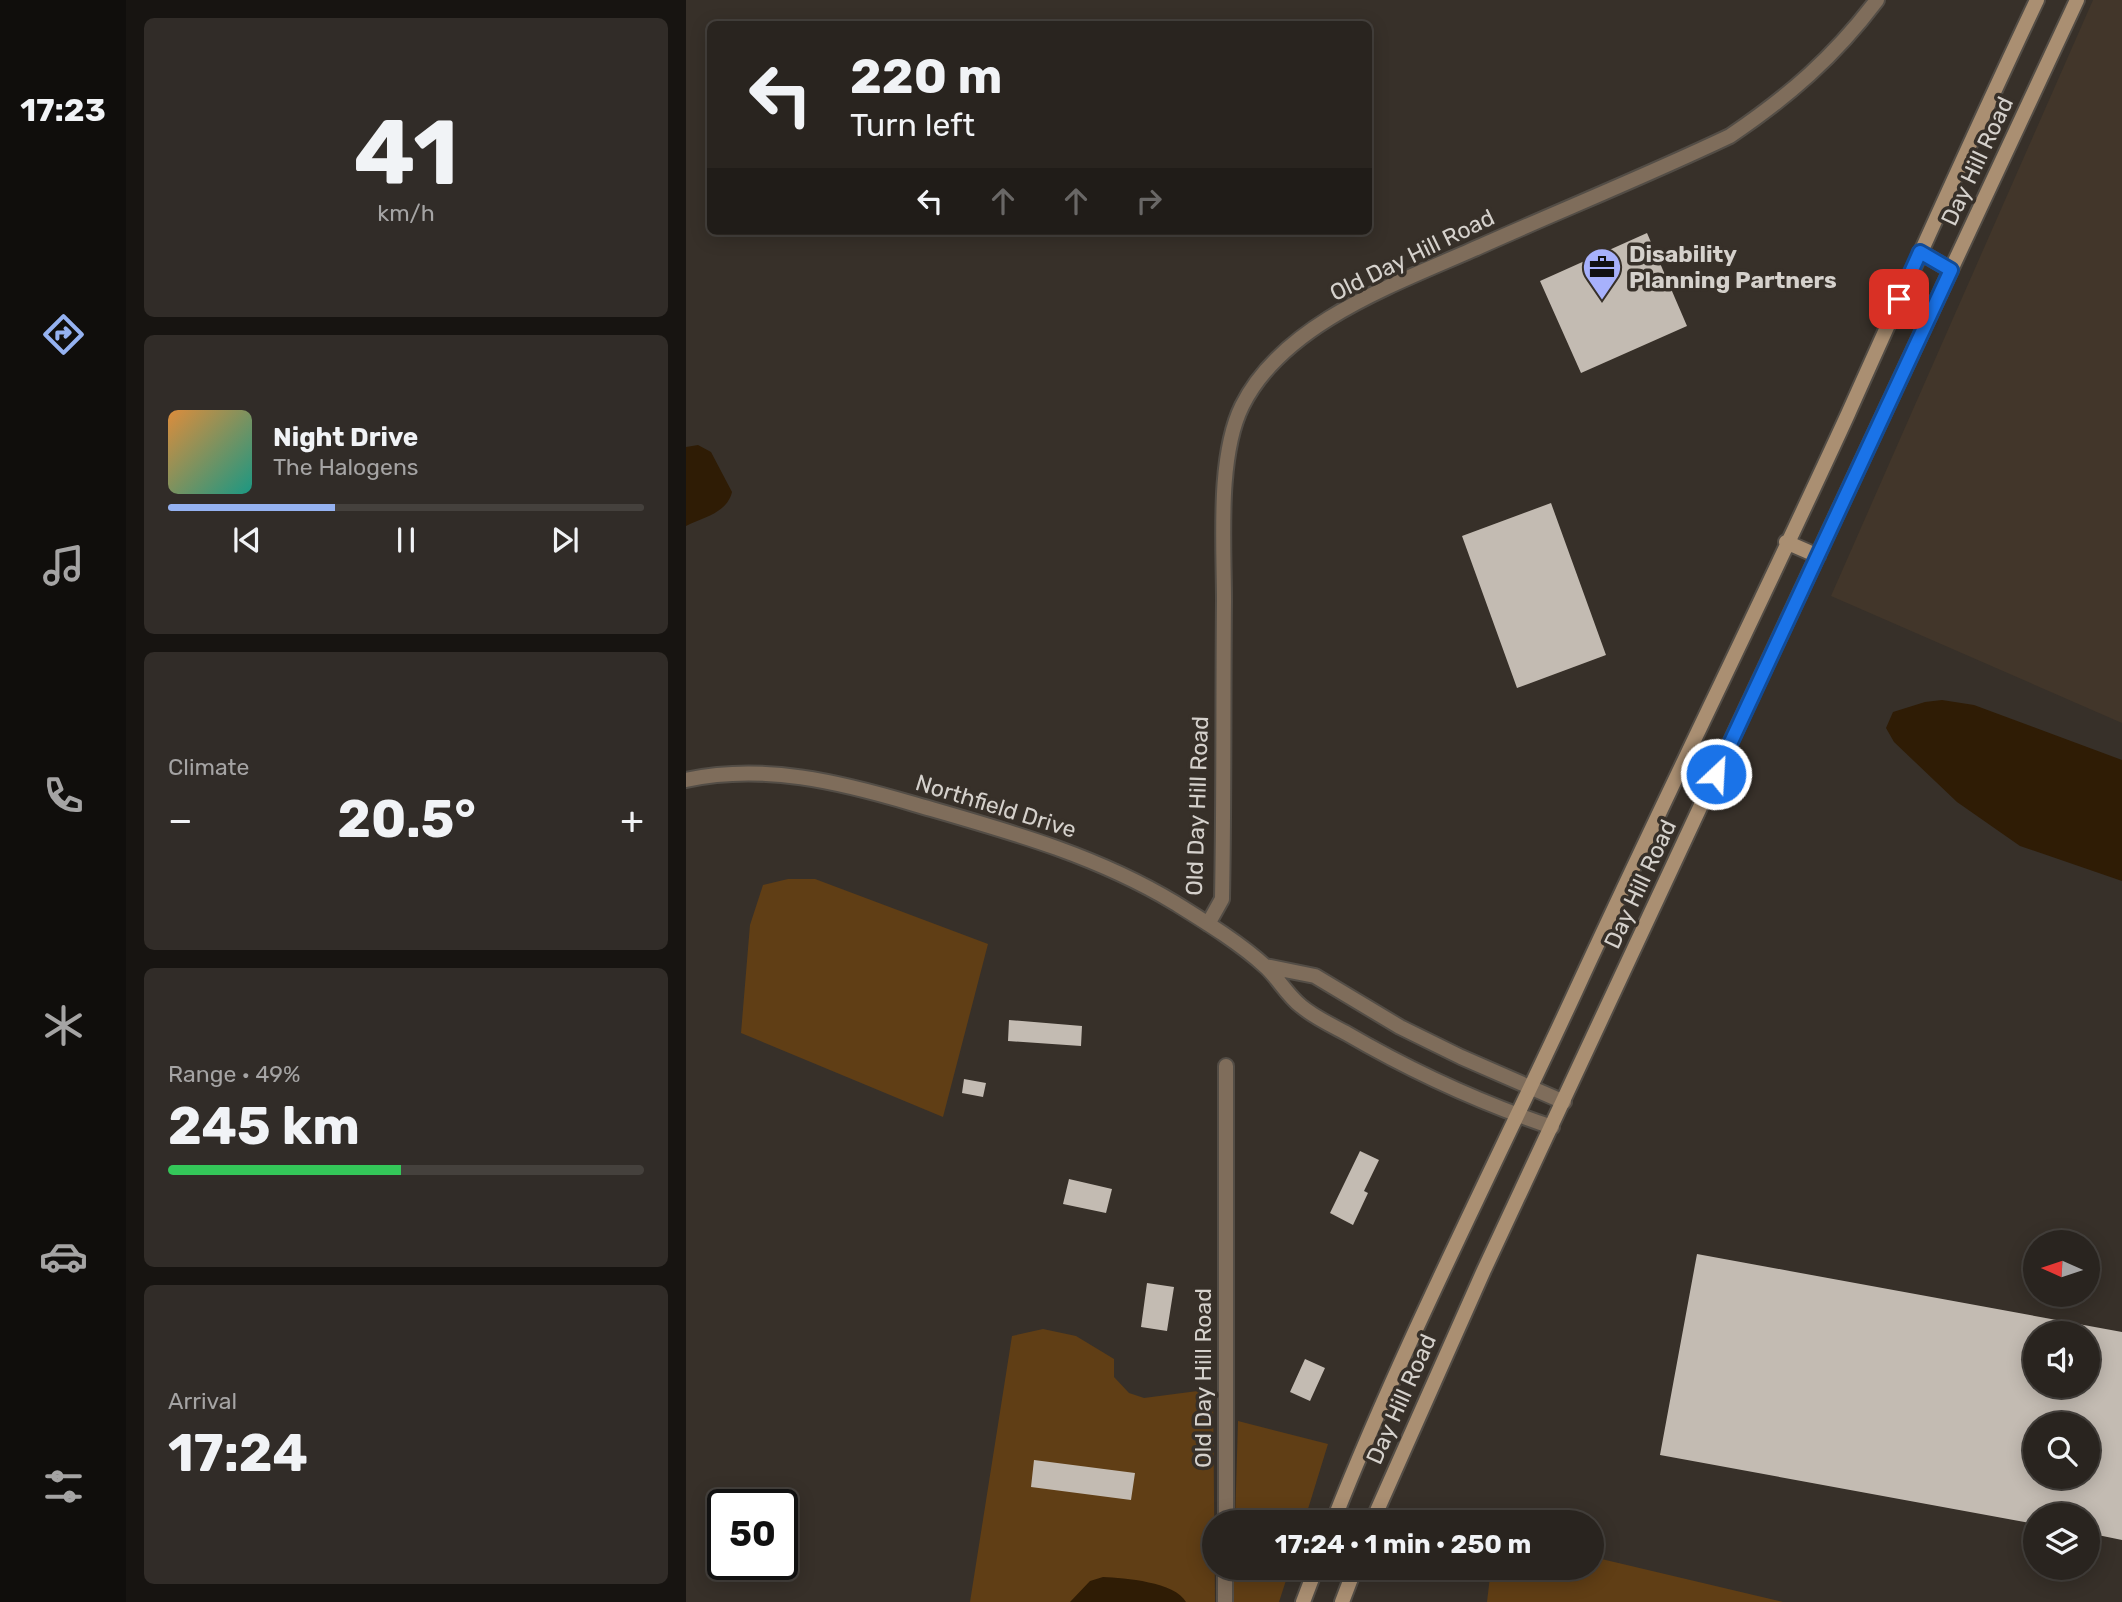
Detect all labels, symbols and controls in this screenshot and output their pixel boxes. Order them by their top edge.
text: 220 m [850,47,1002,105]
icon: left [735,49,826,140]
text: 17:23 [20,91,106,129]
street label: Day Hill Road [1935,92,2019,230]
text: 41 [353,99,459,207]
text: Turn left [850,106,975,144]
icon: left [911,182,949,220]
icon: ahead [984,182,1022,220]
icon: ahead [1057,182,1095,220]
icon: right [1130,182,1168,220]
text: km/h [377,199,435,227]
street label: Old Day Hill Road [1325,203,1499,307]
place label: Disability Planning Partners [1629,240,1837,294]
office icon: Disability Planning Partners [1581,246,1623,301]
pin [1869,269,1929,329]
icon: arrive [1880,280,1918,318]
icon: directions [39,310,88,359]
text: Night Drive [273,422,418,453]
text: The Halogens [273,453,419,481]
icon: previous [228,521,266,559]
icon: pause [387,521,425,559]
icon: next [546,521,584,559]
icon: music [39,541,88,590]
street label: Old Day Hill Road [1180,716,1214,896]
position arrow [1679,737,1753,811]
text: Climate [168,753,249,781]
street label: Northfield Drive [912,768,1080,844]
icon: phone [39,771,88,820]
text: 20.5° [337,788,476,850]
text: − [168,797,193,843]
text: + [620,797,644,843]
street label: Day Hill Road [1598,815,1682,953]
icon: climate [39,1001,88,1050]
text: Range · 49% [168,1060,300,1088]
text: 245 km [168,1095,360,1157]
north arrow [2023,1230,2100,1307]
map controls [2023,1230,2100,1580]
icon: car [39,1232,88,1281]
street label: Old Day Hill Road [1189,1288,1217,1468]
button: sound [2023,1321,2100,1398]
street label: Day Hill Road [1360,1330,1442,1468]
text: Arrival [168,1387,237,1415]
button: search [2023,1412,2100,1489]
text: 17:24 [168,1422,308,1484]
icon: filters [39,1462,88,1511]
speed limit sign: 50 [707,1489,798,1580]
button: layers [2023,1503,2100,1580]
text: 17:24 · 1 min · 250 m [1275,1529,1531,1560]

